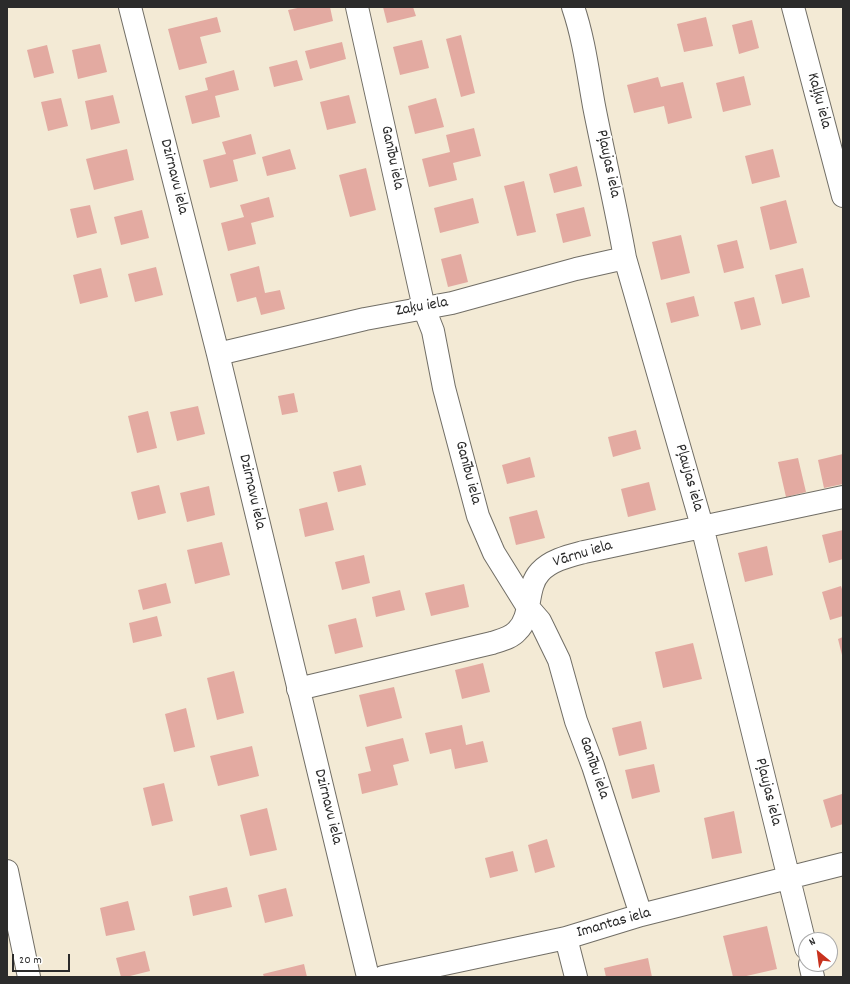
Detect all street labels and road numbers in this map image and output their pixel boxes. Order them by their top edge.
street label: Kaļķu iela [801,71,835,131]
street label: Ganību iela [375,124,407,192]
street label: Pļaujas iela [590,128,624,200]
street label: Dzirnavu iela [154,138,192,216]
street label: Zaķu iela [394,294,450,322]
street label: Ganību iela [449,439,485,507]
street label: Pļaujas iela [669,442,707,514]
street label: Dzirnavu iela [233,453,269,531]
street label: Vārnu iela [551,537,615,573]
street label: Ganību iela [573,734,613,802]
street label: Pļaujas iela [749,756,785,828]
street label: Dzirnavu iela [308,768,346,846]
street label: Imantas iela [575,904,653,944]

